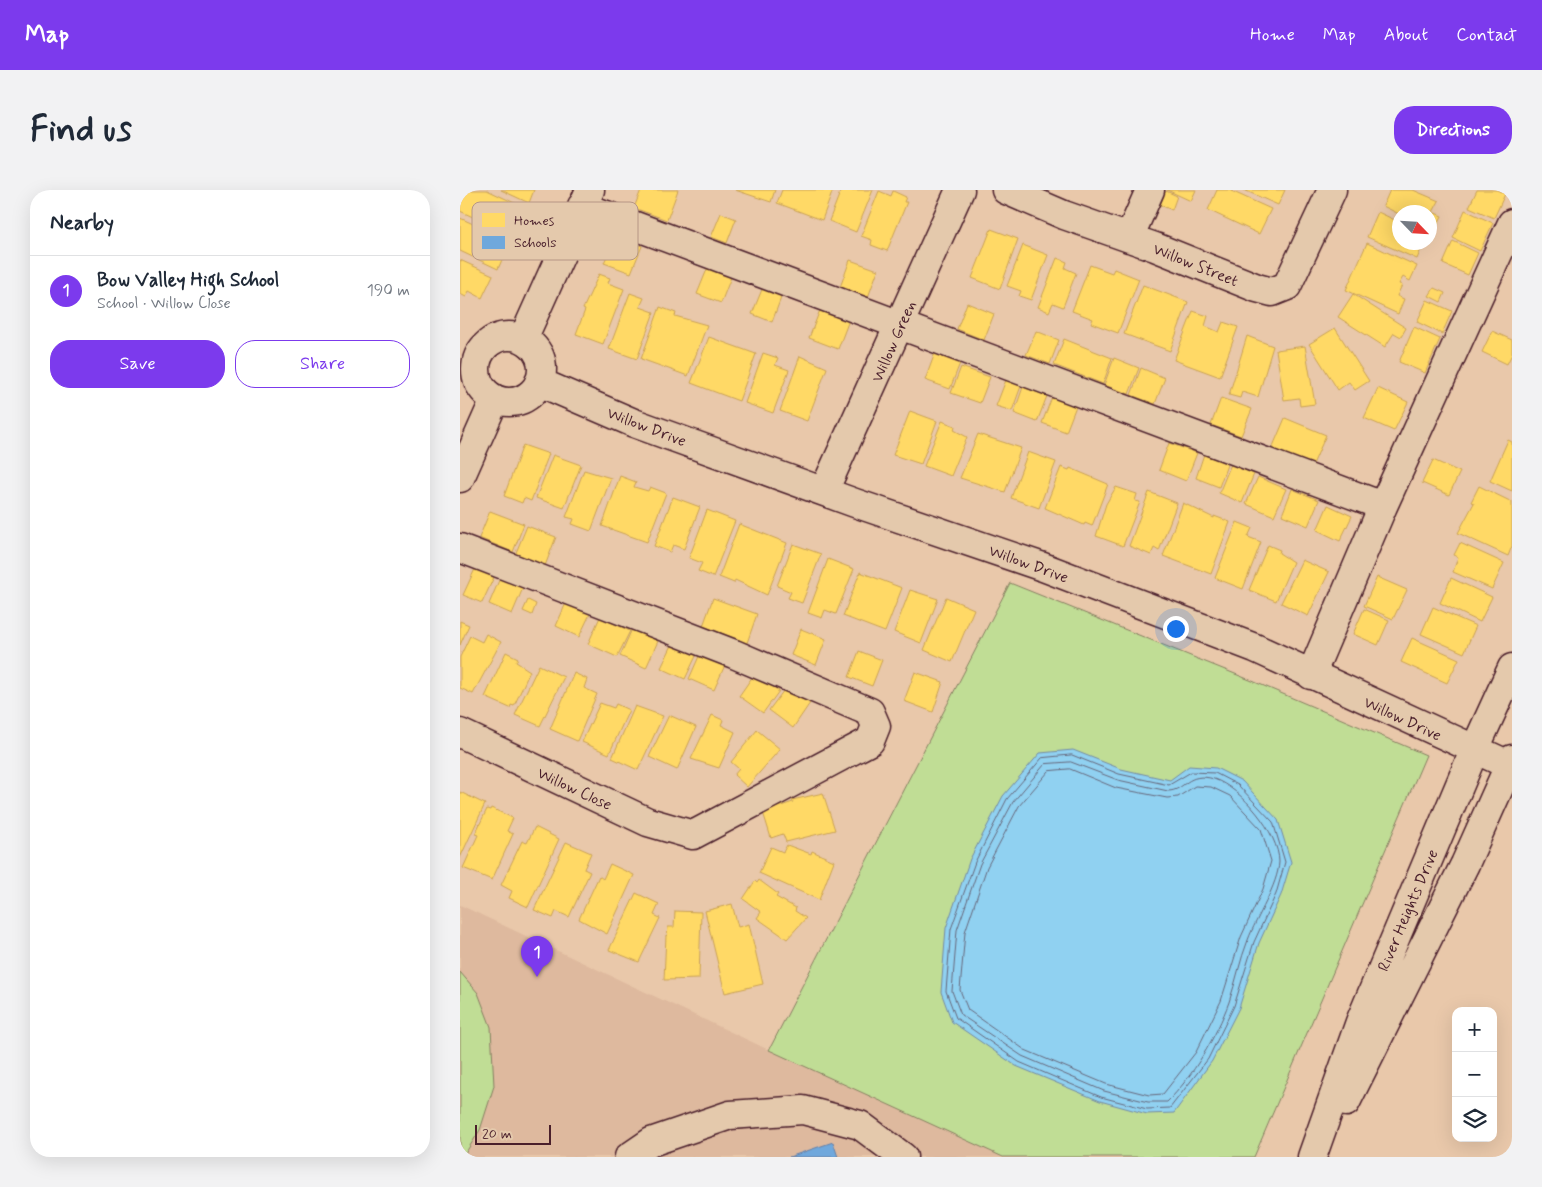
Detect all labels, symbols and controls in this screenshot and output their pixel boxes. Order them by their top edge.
text: Map [25,20,69,51]
text: Home [1250,23,1295,47]
text: Map [1323,23,1356,47]
text: About [1384,23,1428,47]
text: Contact [1456,23,1517,47]
button: Directions [1394,106,1512,154]
text: Find us [30,107,132,153]
legend [472,202,638,260]
north arrow [1392,205,1437,250]
text: Nearby [50,209,114,237]
text: Homes [514,212,555,230]
text: Schools [514,234,557,252]
street label: Willow Street [1150,239,1241,292]
text: Bow Valley High School [97,268,279,293]
text: 1 [62,280,70,301]
text: 190 m [367,280,410,301]
text: School · Willow Close [97,293,231,314]
street label: Willow Green [867,297,922,386]
button: Save [50,340,225,388]
button: Share [235,340,410,388]
street label: Willow Drive [604,403,689,452]
street label: Willow Drive [986,540,1071,589]
your location [1163,616,1189,642]
street label: Willow Drive [1360,692,1445,746]
street label: Willow Close [534,763,615,816]
street label: River Heights Drive [1373,846,1444,975]
pin: 1 [521,936,553,977]
map controls [1452,1007,1497,1142]
button: + [1452,1007,1497,1052]
button: − [1452,1052,1497,1097]
button: layers [1452,1097,1497,1142]
scale bar [475,1122,551,1145]
text: 20 m [482,1125,512,1143]

